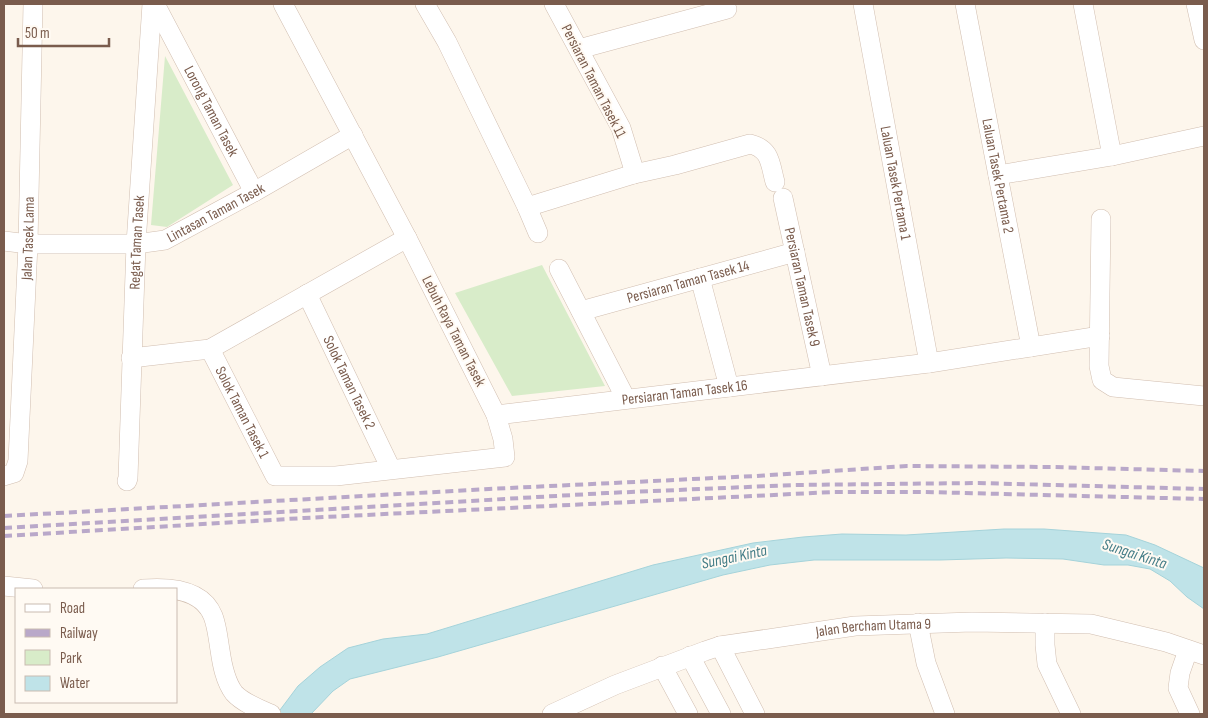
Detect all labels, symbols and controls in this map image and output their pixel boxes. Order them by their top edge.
scale bar [18,15,109,47]
street label: Persiaran Taman Tasek 11 [557,21,631,142]
text: 50 m [25,24,50,43]
street label: Lorong Taman Tasek [179,63,243,160]
street label: Laluan Tasek Pertama 2 [977,117,1018,235]
street label: Laluan Tasek Pertama 1 [876,124,915,242]
street label: Lintasan Taman Tasek [164,179,268,247]
street label: Regat Taman Tasek [125,194,149,290]
street label: Jalan Tasek Lama [17,196,39,281]
street label: Persiaran Taman Tasek 9 [780,226,824,348]
street label: Persiaran Taman Tasek 14 [625,256,752,308]
street label: Lebuh Raya Taman Tasek [417,273,490,390]
street label: Solok Taman Tasek 2 [318,333,379,432]
street label: Solok Taman Tasek 1 [211,363,274,462]
street label: Persiaran Taman Tasek 16 [621,376,749,410]
water label: Sungai Kinta [1100,535,1170,574]
water label: Sungai Kinta [700,541,769,574]
legend [15,588,178,703]
text: Road [60,599,85,618]
street label: Jalan Bercham Utama 9 [814,614,931,642]
text: Railway [60,624,98,643]
text: Park [60,649,82,668]
text: Water [60,674,91,693]

